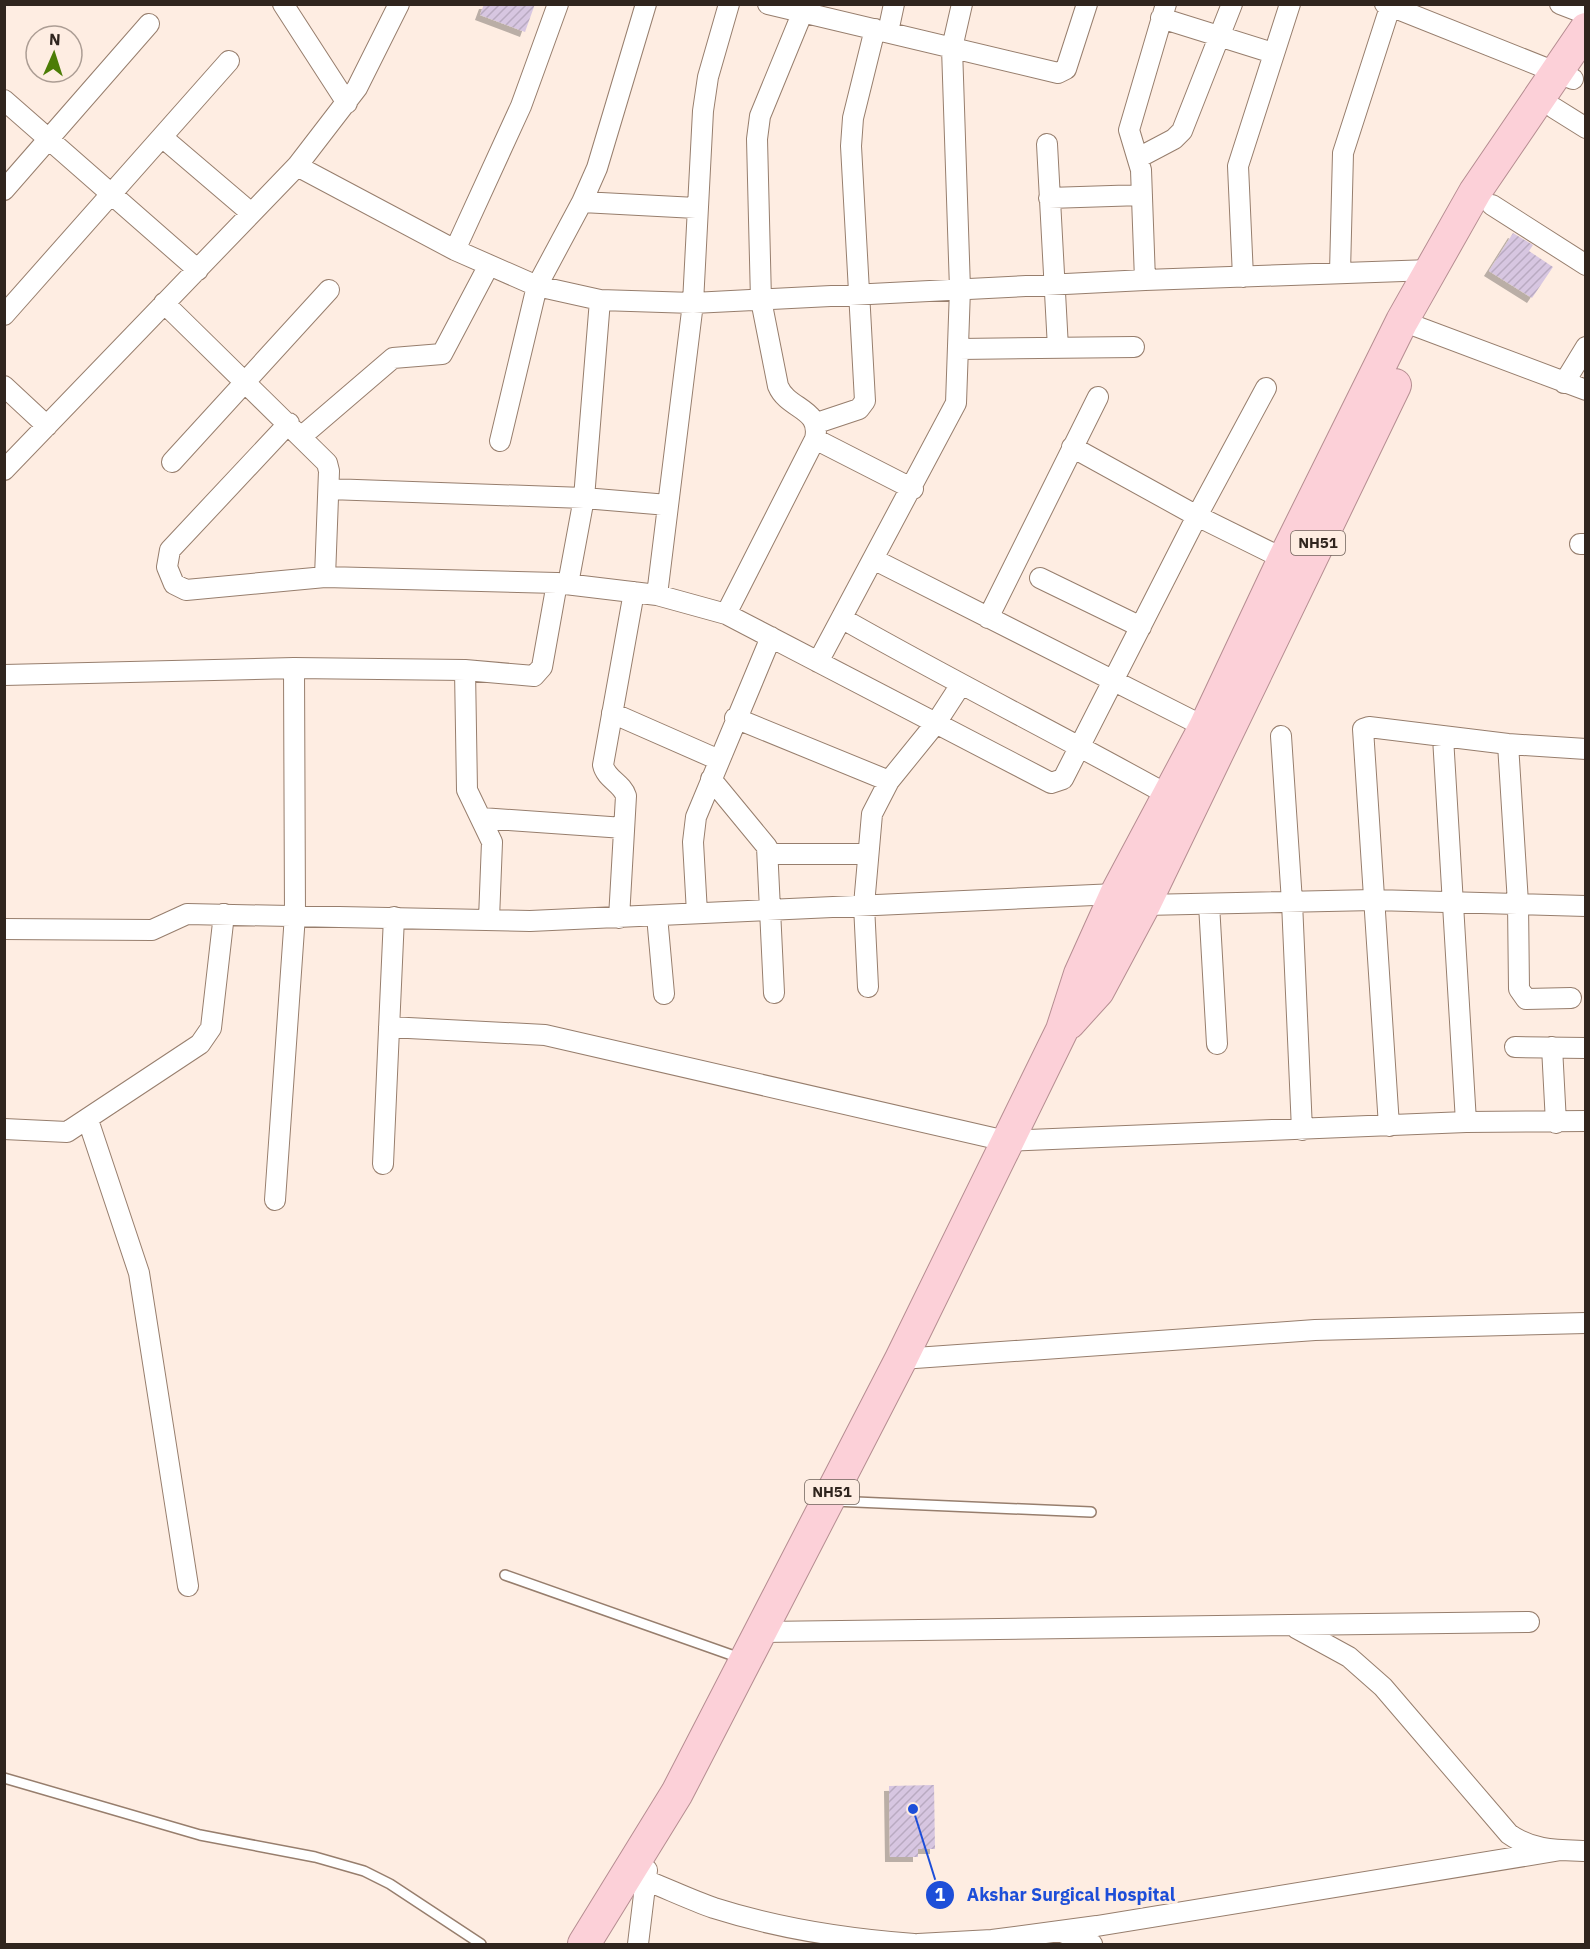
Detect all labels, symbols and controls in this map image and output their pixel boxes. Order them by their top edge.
north arrow [24,24,84,84]
text: N [48,29,61,49]
road number: NH51 [1291,531,1345,555]
road number: NH51 [805,1480,859,1504]
callout: Akshar Surgical Hospital [925,1877,1188,1913]
text: 1 [935,1883,946,1906]
text: Akshar Surgical Hospital [967,1883,1176,1906]

